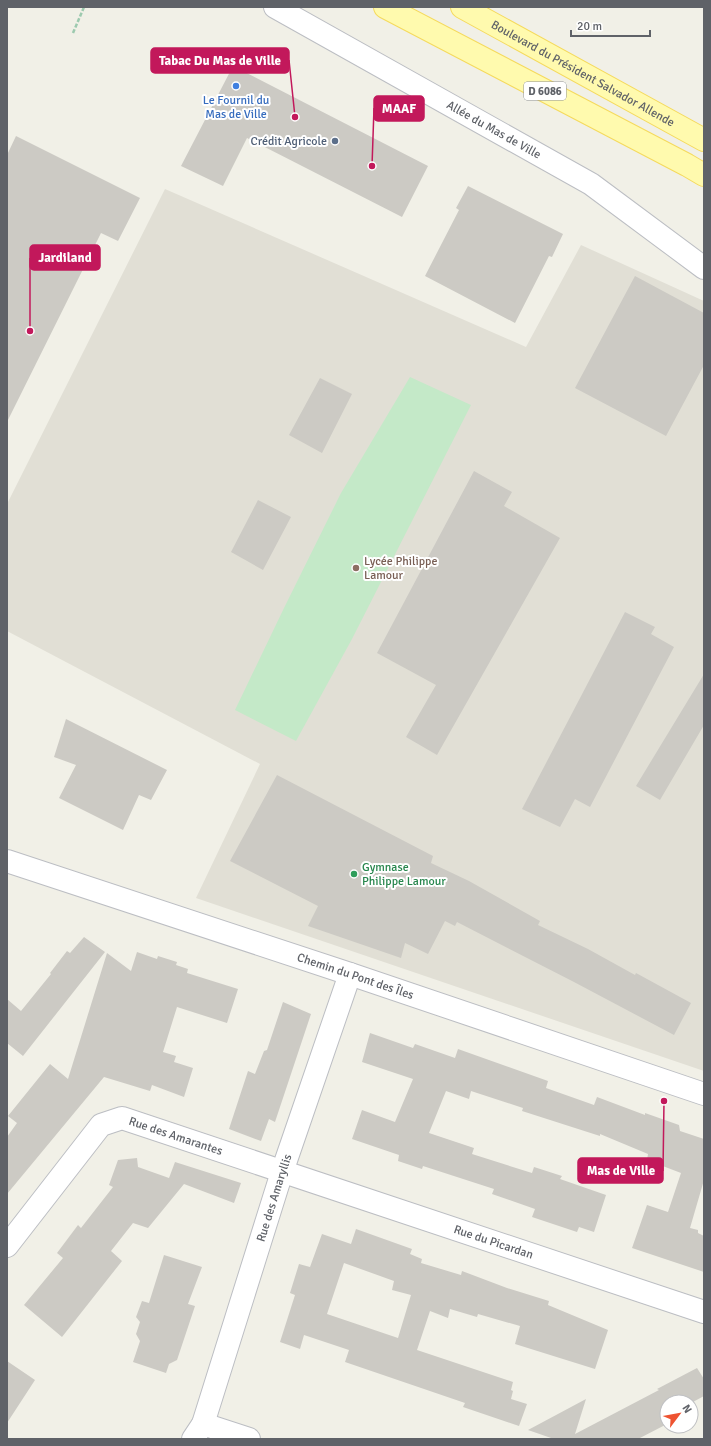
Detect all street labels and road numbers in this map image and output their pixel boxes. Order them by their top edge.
street label: Boulevard du Président Salvador Allende [488,17,677,130]
road number: D 6086 [524,82,566,100]
street label: Allée du Mas de Ville [444,98,544,163]
street label: Chemin du Pont des Îles [295,950,416,1003]
street label: Rue des Amarantes [127,1114,224,1159]
street label: Rue des Amaryllis [254,1152,296,1244]
street label: Rue du Picardan [452,1222,535,1263]

